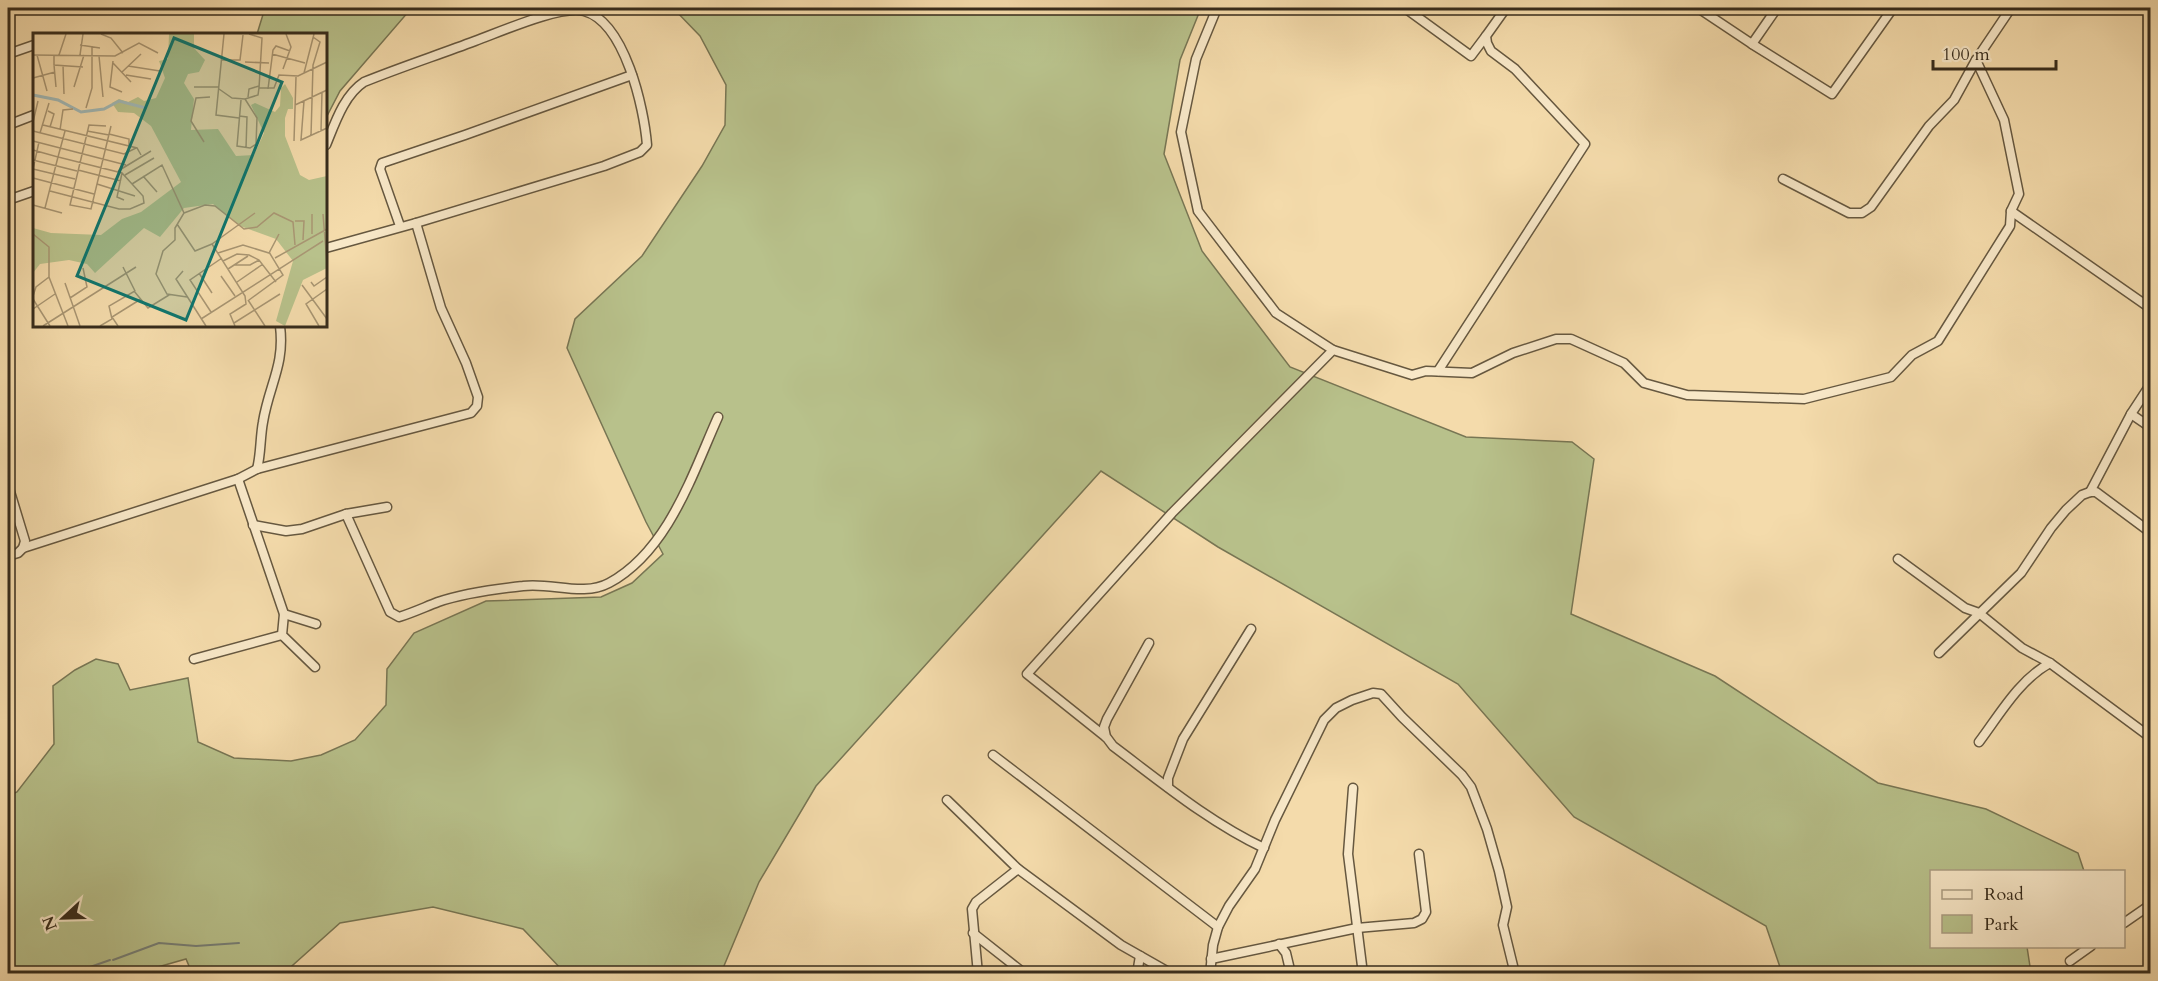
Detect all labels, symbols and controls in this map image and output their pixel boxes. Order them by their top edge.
inset map [33,33,327,327]
scale bar [1933,33,2056,71]
text: 100 m [1942,42,1990,67]
legend [1930,870,2125,948]
text: Road [1984,882,2024,907]
north arrow [33,888,93,948]
text: Park [1984,912,2019,937]
text: N [37,913,63,934]

